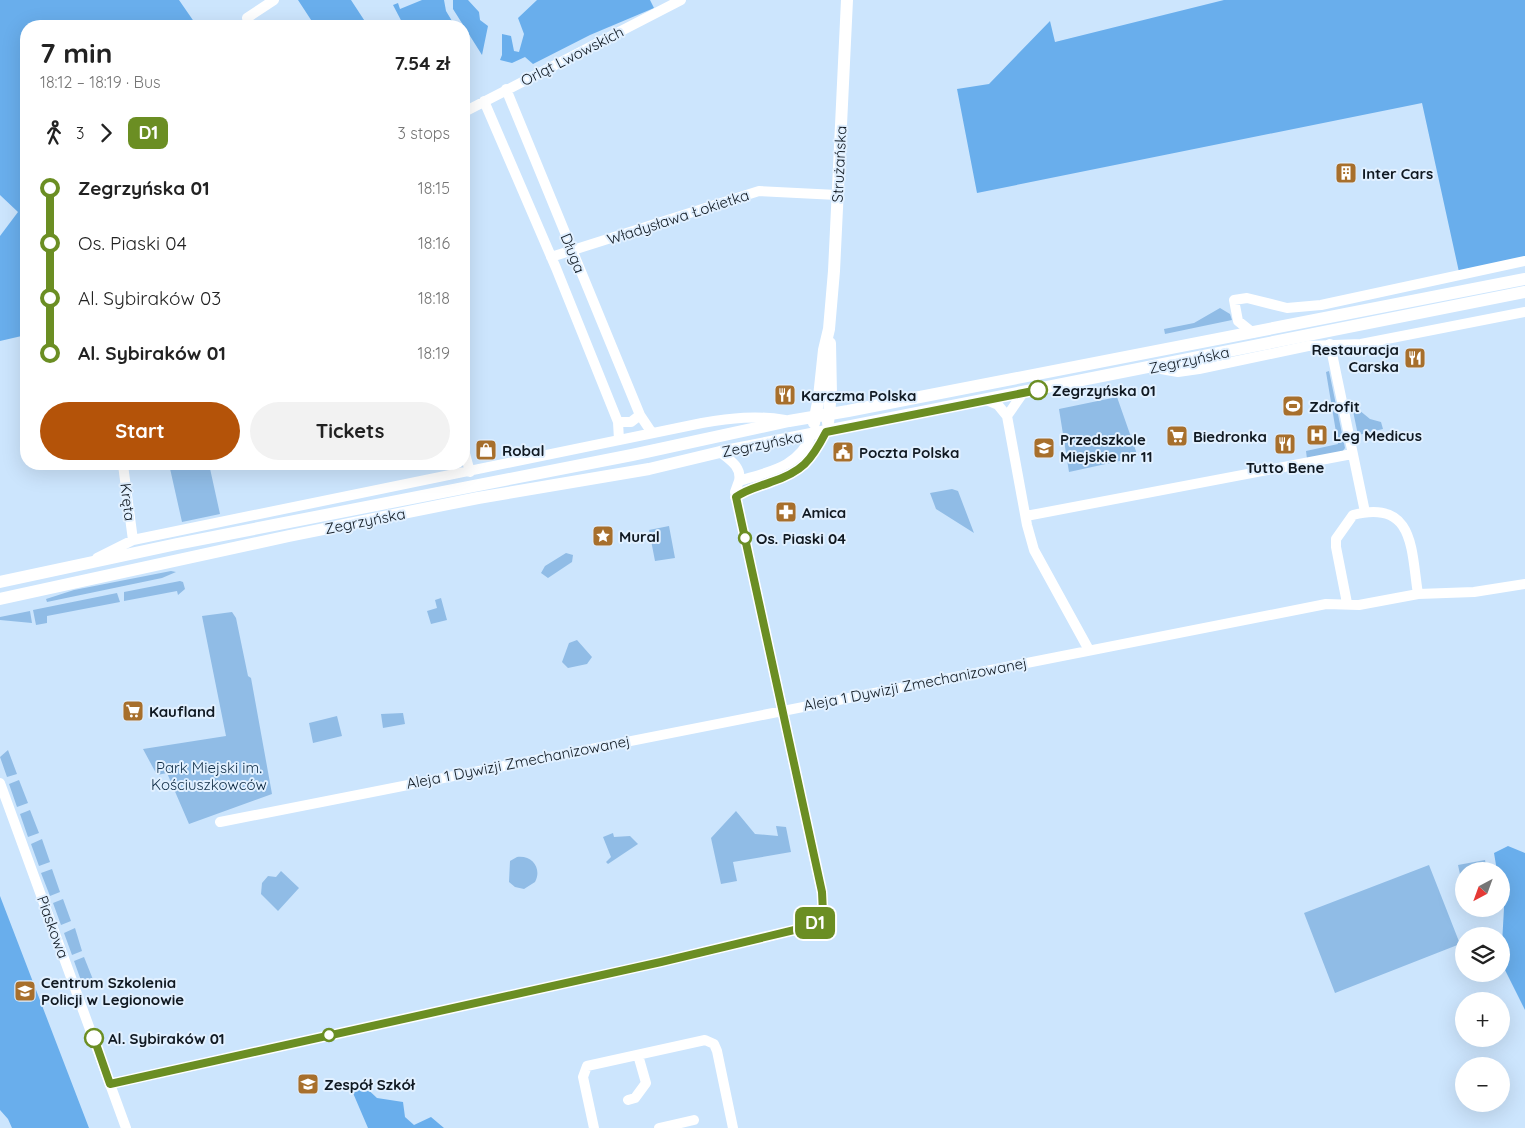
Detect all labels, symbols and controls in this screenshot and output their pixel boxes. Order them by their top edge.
street label: Orląt Lwowskich [517,22,627,90]
text: 7 min [40,35,112,70]
text: 7.54 zł [394,51,450,75]
text: 18:12 – 18:19 · Bus [40,72,161,92]
icon: walk [40,119,68,147]
icon: forward [92,119,120,147]
text: D1 [138,121,158,144]
text: 3 [76,123,84,143]
text: 3 stops [398,123,450,143]
street label: Strużańska [828,125,850,203]
building icon: Inter Cars [1334,161,1358,185]
place label: Inter Cars [1362,164,1433,183]
text: Zegrzyńska 01 [78,176,210,200]
text: 18:15 [418,178,450,198]
street label: Władysława Łokietka [605,185,751,249]
street label: Długa [557,230,589,276]
text: Os. Piaski 04 [78,231,187,255]
text: 18:16 [418,233,450,253]
text: Al. Sybiraków 03 [78,286,221,310]
text: 18:18 [418,288,450,308]
place label: Restauracja Carska [1311,340,1399,376]
text: Al. Sybiraków 01 [78,341,226,365]
street label: Zegrzyńska [1147,342,1231,378]
text: 18:19 [418,343,450,363]
restaurant icon: Restauracja Carska [1403,346,1427,370]
marker: Zegrzyńska 01 [1028,380,1048,400]
place label: Zegrzyńska 01 [1052,381,1156,400]
restaurant icon: Karczma Polska [773,383,797,407]
place label: Karczma Polska [801,386,916,405]
sports icon: Zdrofit [1281,394,1305,418]
place label: Zdrofit [1309,397,1360,416]
button: Start [40,402,240,460]
button: Tickets [250,402,450,460]
hospital icon: Leg Medicus [1305,423,1329,447]
supermarket icon: Biedronka [1165,424,1189,448]
place label: Leg Medicus [1333,426,1422,445]
street label: Zegrzyńska [720,427,804,461]
place label: Biedronka [1193,427,1267,446]
place label: Przedszkole Miejskie nr 11 [1060,430,1152,466]
restaurant icon: Tutto Bene [1273,432,1297,456]
school or university icon: Przedszkole Miejskie nr 11 [1032,436,1056,460]
shop icon: Robal [474,438,498,462]
public building icon: Poczta Polska [831,440,855,464]
place label: Robal [502,441,544,460]
place label: Poczta Polska [859,443,960,462]
place label: Tutto Bene [1246,458,1324,477]
street label: Kręta [116,482,140,522]
pharmacy icon: Amica [774,500,798,524]
place label: Amica [802,503,846,522]
street label: Zegrzyńska [323,504,407,538]
place icon: Mural [591,524,615,548]
place label: Mural [619,527,660,546]
place label: Os. Piaski 04 [756,529,846,548]
marker: Os. Piaski 04 [738,531,752,545]
street label: Aleja 1 Dywizji Zmechanizowanej [802,653,1028,715]
supermarket icon: Kaufland [121,699,145,723]
place label: Kaufland [149,702,215,721]
street label: Aleja 1 Dywizji Zmechanizowanej [405,731,631,793]
park label: Park Miejski im. Kościuszkowców [151,758,267,794]
north arrow [1455,862,1510,918]
map controls [1455,862,1510,1112]
street label: Piaskowa [33,893,73,961]
line badge: D1 [792,907,838,939]
text: D1 [805,911,825,934]
button: layers [1455,927,1510,982]
place label: Centrum Szkolenia Policji w Legionowie [41,973,184,1009]
school or university icon: Centrum Szkolenia Policji w Legionowie [13,979,37,1003]
button: + [1455,992,1510,1047]
marker: Al. Sybiraków 01 [84,1028,104,1048]
unlabelled marker [322,1028,336,1042]
place label: Al. Sybiraków 01 [108,1029,225,1048]
button: − [1455,1057,1510,1112]
school or university icon: Zespół Szkół [296,1072,320,1096]
place label: Zespół Szkół [324,1075,416,1094]

